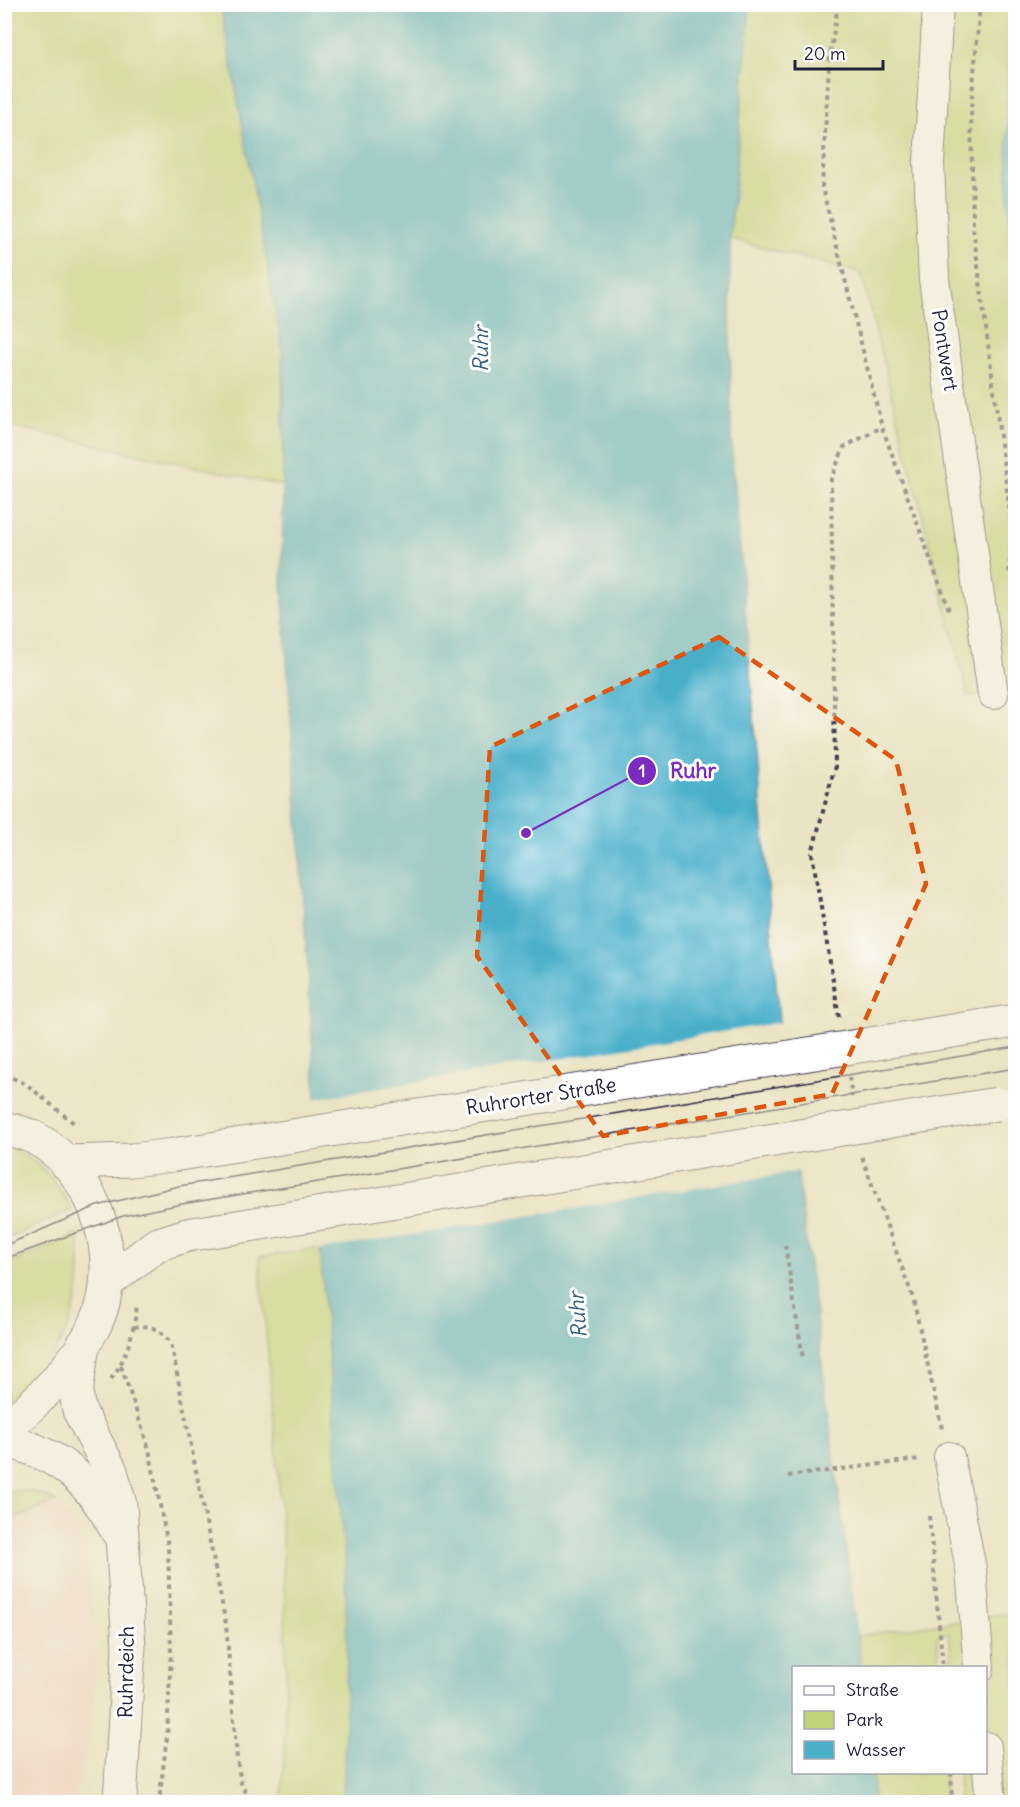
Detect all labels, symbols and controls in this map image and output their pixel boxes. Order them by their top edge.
scale bar [795,33,884,71]
text: 20 m [804,42,846,65]
street label: Pontwert [927,307,964,393]
water label: Ruhr [467,323,494,372]
callout: Ruhr [627,751,728,790]
text: Ruhr [670,757,717,784]
text: 1 [638,759,646,782]
street label: Ruhrorter Straße [464,1071,618,1120]
water label: Ruhr [562,1288,593,1339]
street label: Ruhrdeich [112,1626,139,1718]
legend [792,1666,987,1774]
text: Straße [846,1678,899,1701]
text: Park [846,1708,883,1731]
text: Wasser [846,1738,906,1761]

